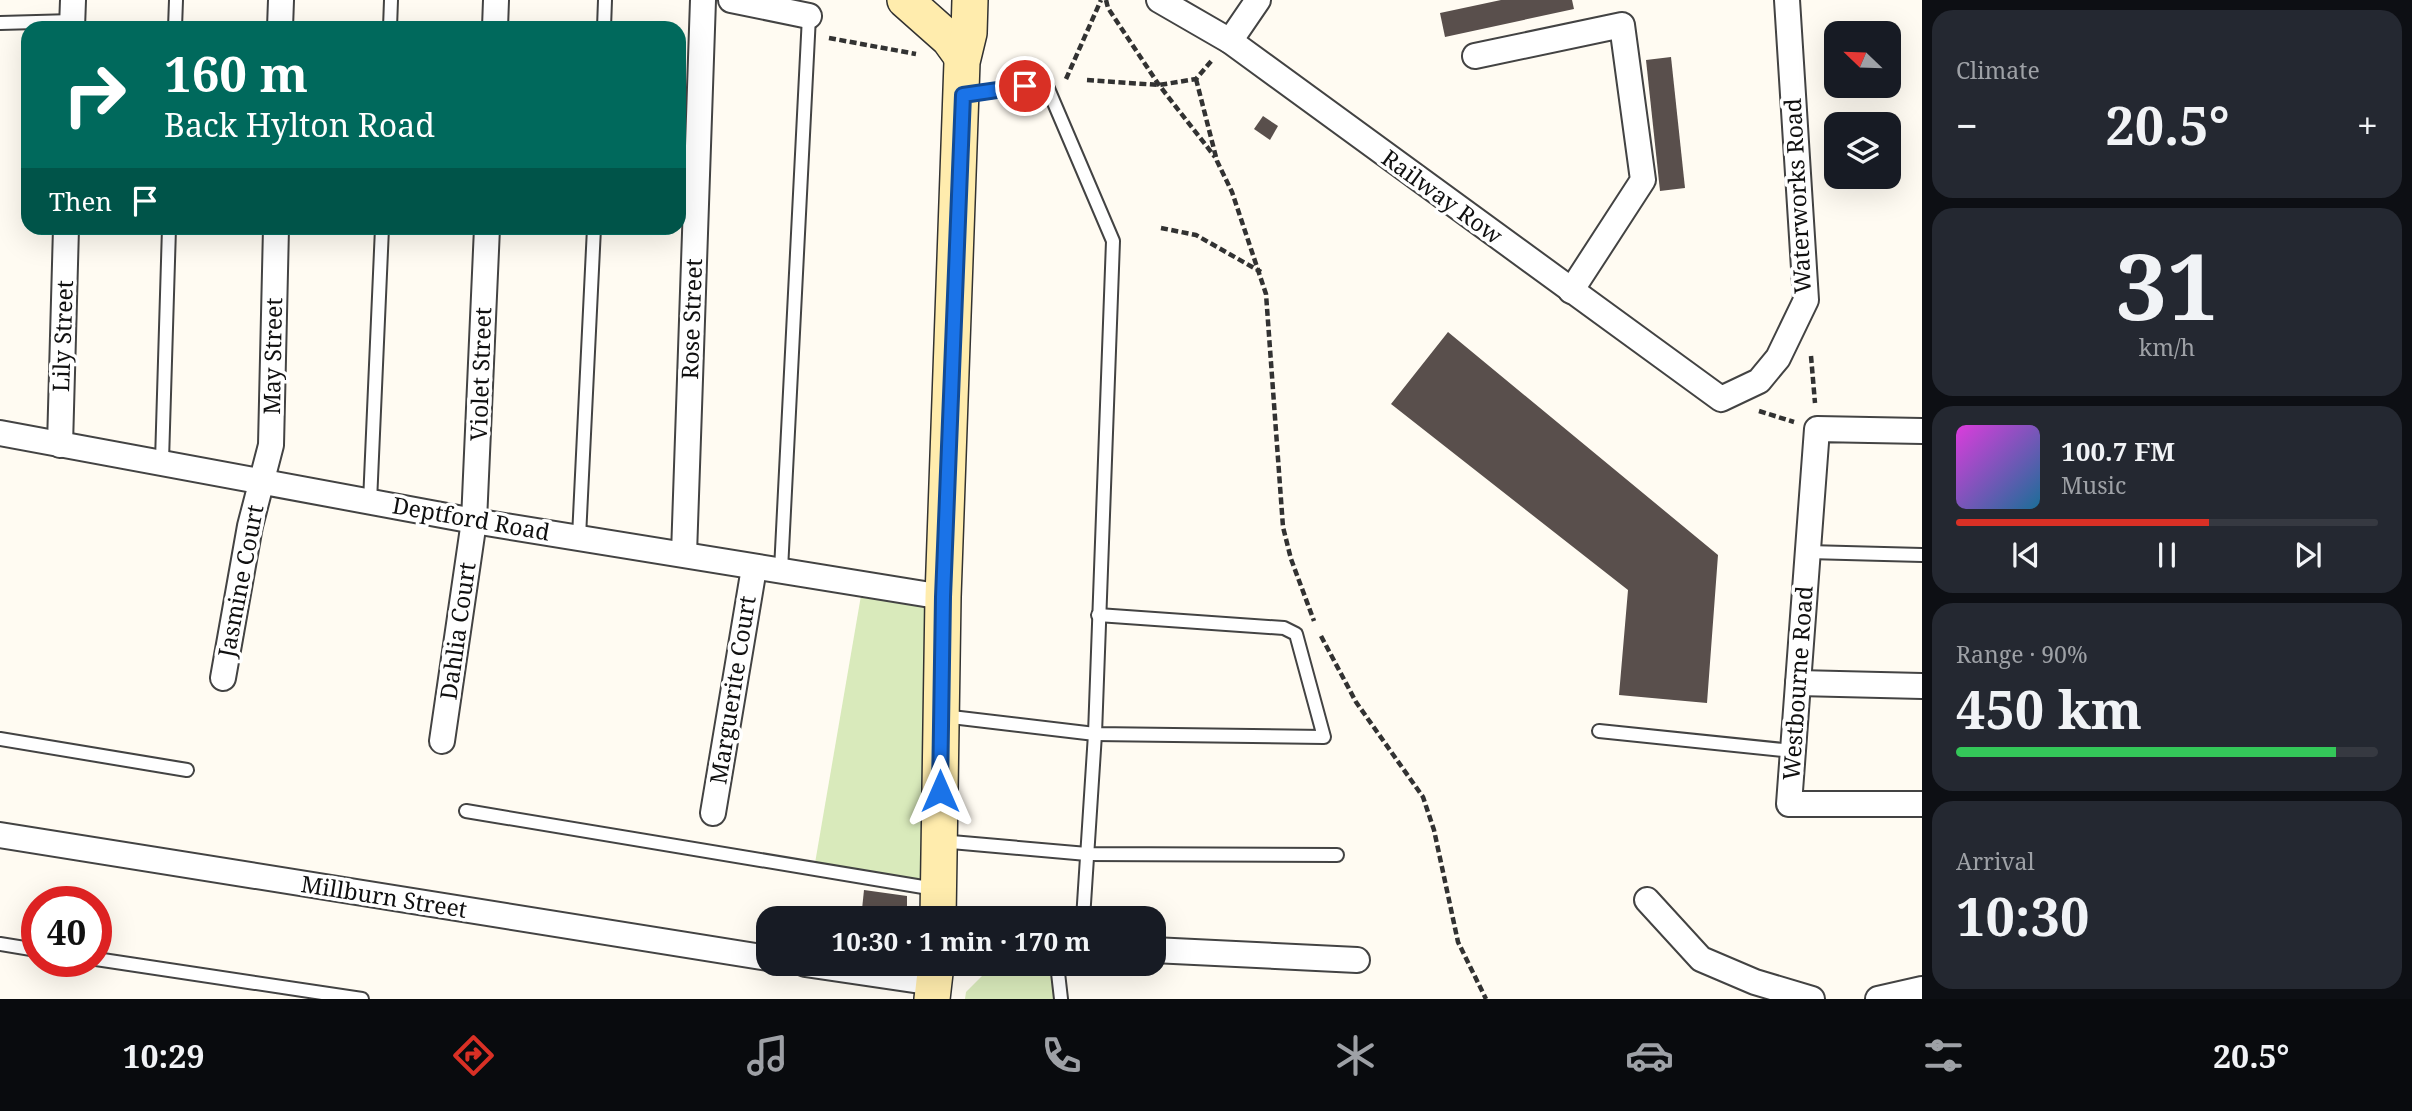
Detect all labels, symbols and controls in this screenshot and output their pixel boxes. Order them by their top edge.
north arrow [1824,21,1900,98]
map controls [1824,21,1901,189]
text: 160 m [164,40,308,106]
icon: right [49,49,140,140]
text: Climate [1956,54,2040,86]
pin [995,56,1055,116]
icon: arrive [1006,67,1044,105]
text: 20.5° [2105,89,2230,160]
street label: Waterworks Road [1776,97,1818,295]
text: − [1956,99,1978,151]
text: + [2357,99,2378,151]
text: Back Hylton Road [164,103,435,146]
button: layers [1824,112,1901,189]
street label: Railway Row [1376,142,1510,251]
icon: arrive [126,182,164,220]
text: Then [49,183,112,219]
text: 31 [2116,223,2218,347]
street label: Rose Street [673,258,709,380]
street label: Lily Street [44,279,80,392]
street label: May Street [255,297,289,415]
street label: Violet Street [462,307,498,441]
text: km/h [2139,331,2195,363]
text: 100.7 FM [2061,433,2175,469]
text: Music [2061,469,2126,501]
street label: Deptford Road [390,488,552,548]
street label: Jasmine Court [209,502,270,661]
icon: previous [2007,536,2045,574]
icon: pause [2148,536,2186,574]
icon: next [2289,536,2327,574]
street label: Dahlia Court [432,560,483,702]
street label: Westbourne Road [1774,585,1820,781]
street label: Marguerite Court [701,593,763,786]
text: Range · 90% [1956,638,2088,670]
text: 450 km [1956,673,2142,744]
position arrow [903,754,977,828]
text: Arrival [1956,845,2035,877]
street label: Millburn Street [299,867,469,925]
text: 10:30 [1956,880,2089,951]
speed limit sign: 40 [21,886,112,977]
text: 10:30 · 1 min · 170 m [831,923,1091,959]
icon: directions [449,1031,498,1080]
icon: music [743,1031,792,1080]
icon: phone [1037,1031,1086,1080]
icon: climate [1331,1031,1380,1080]
icon: car [1625,1031,1674,1080]
icon: filters [1919,1031,1968,1080]
text: 10:29 [122,1034,205,1077]
text: 20.5° [2213,1034,2289,1077]

